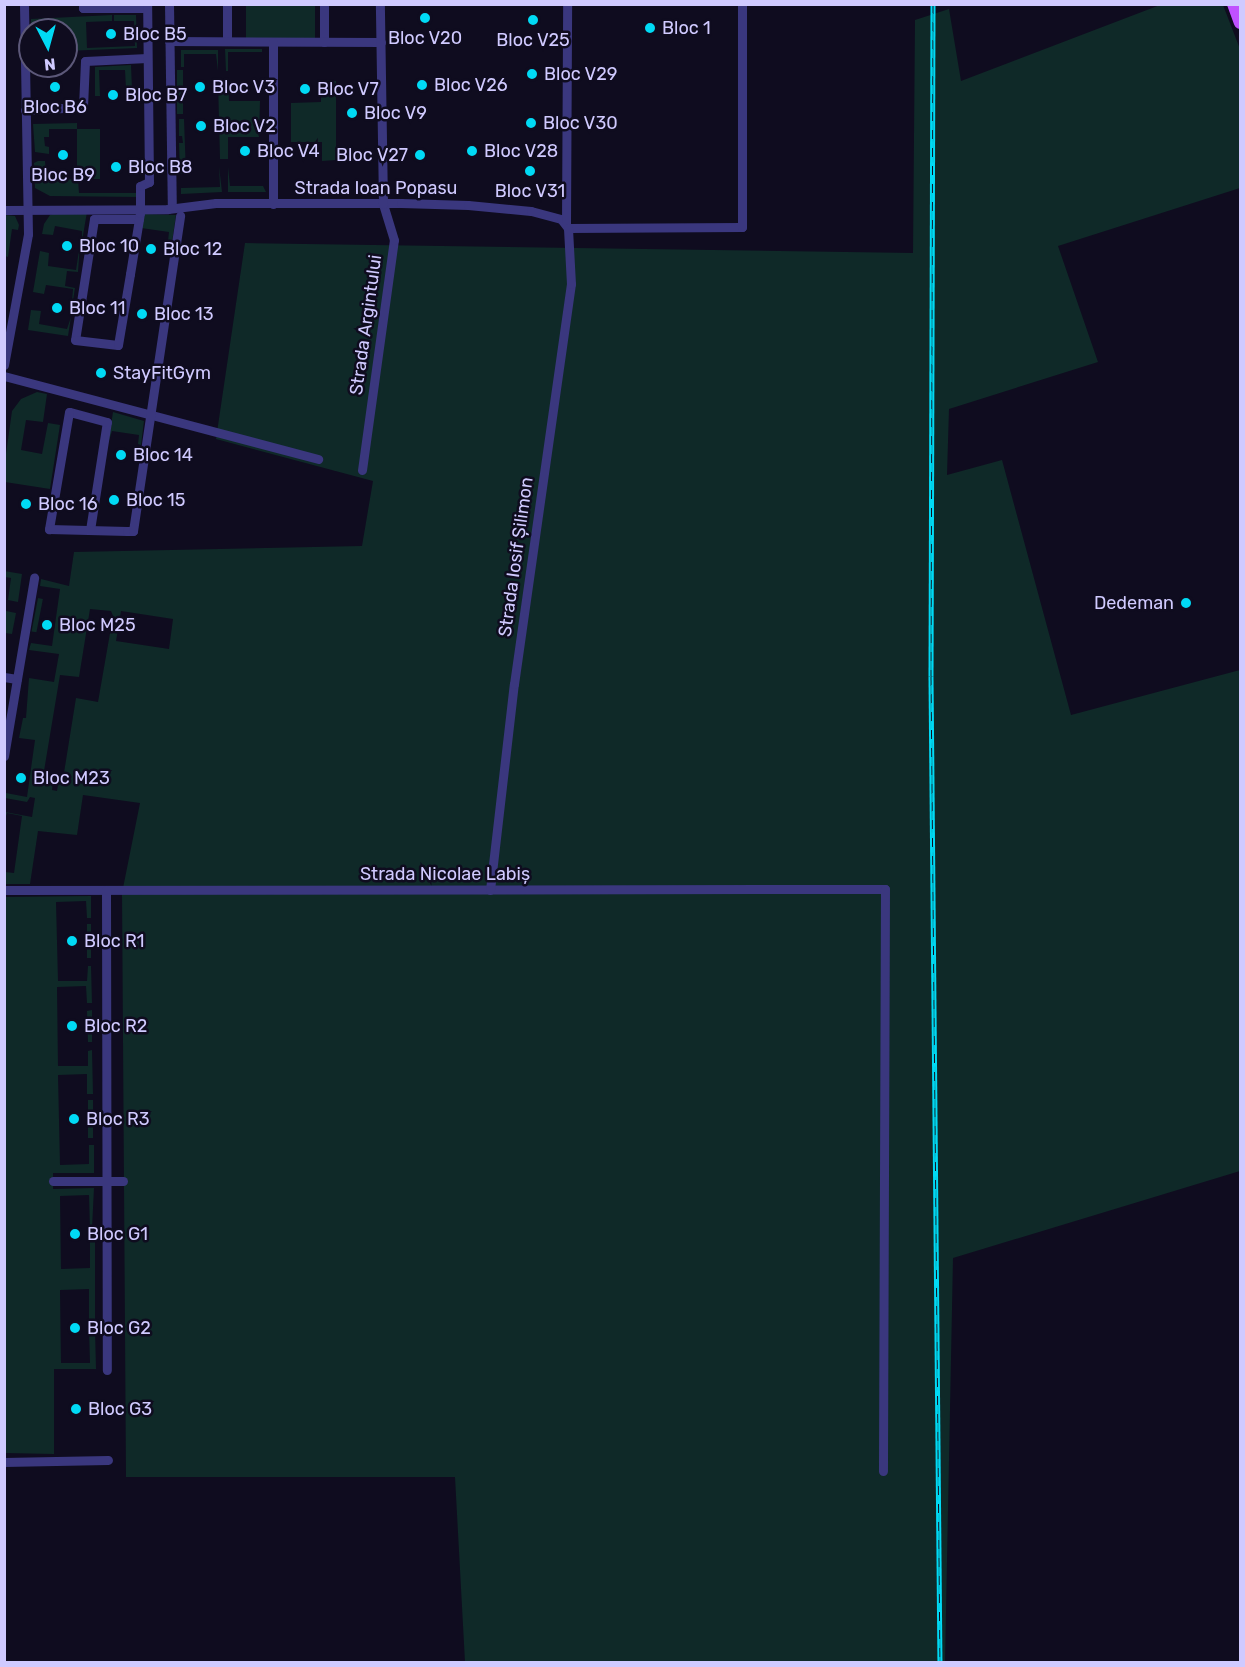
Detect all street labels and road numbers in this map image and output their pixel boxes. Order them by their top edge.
street label: Strada Ioan Popasu [295,177,457,199]
street label: Strada Argintului [345,253,387,397]
street label: Strada Iosif Șilimon [494,476,538,638]
street label: Strada Nicolae Labiș [360,863,530,885]

